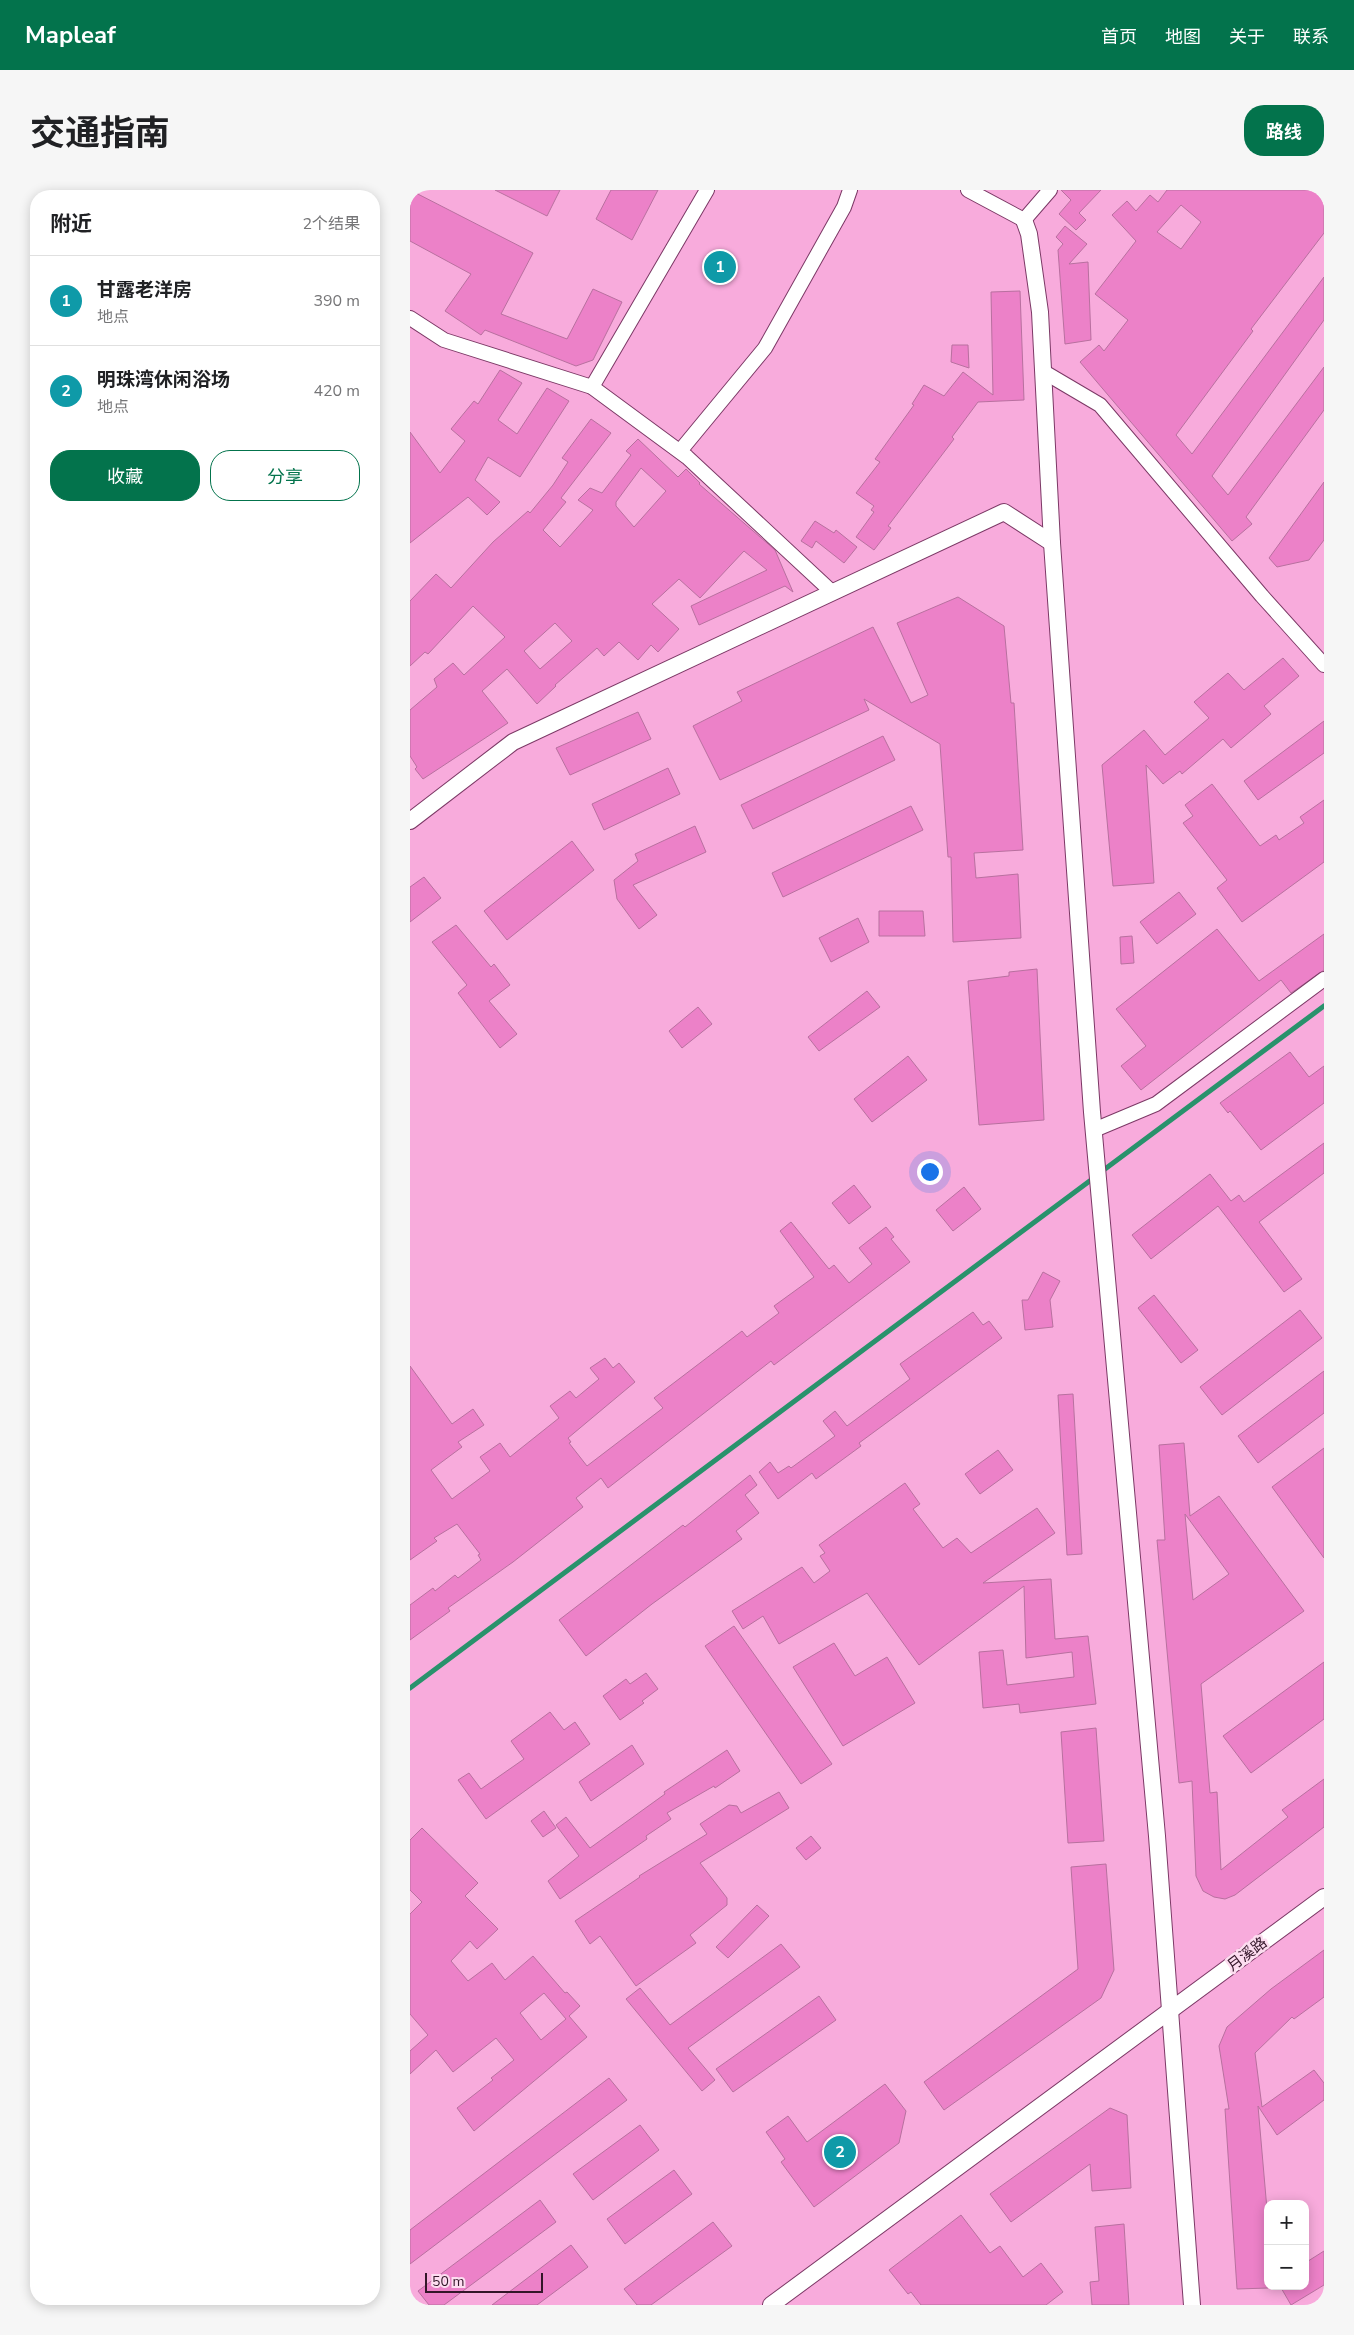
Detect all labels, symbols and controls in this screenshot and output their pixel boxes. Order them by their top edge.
text: Mapleaf [25,19,116,51]
text: 首页 [1101,25,1137,49]
text: 地图 [1165,25,1201,49]
text: 关于 [1229,25,1265,49]
text: 联系 [1293,25,1329,49]
button: 路线 [1244,105,1324,156]
text: 交通指南 [30,110,170,157]
text: 附近 [50,210,92,238]
text: 2个结果 [302,213,360,235]
pin: 1 [704,248,736,286]
text: 甘露老洋房 [97,277,192,303]
text: 1 [61,290,71,312]
text: 390 m [313,290,360,312]
text: 地点 [97,306,129,328]
text: 明珠湾休闲浴场 [97,367,230,393]
text: 2 [61,380,71,402]
text: 420 m [313,380,360,402]
text: 地点 [97,396,129,418]
button: 收藏 [50,450,200,501]
button: 分享 [210,450,360,501]
your location [917,1159,943,1185]
street label: 月溪路 [1223,1932,1271,1976]
pin: 2 [824,2133,856,2171]
map controls [1264,2200,1309,2290]
button: + [1264,2200,1309,2245]
button: − [1264,2245,1309,2290]
scale bar [425,2270,542,2293]
text: 50 m [432,2272,464,2291]

